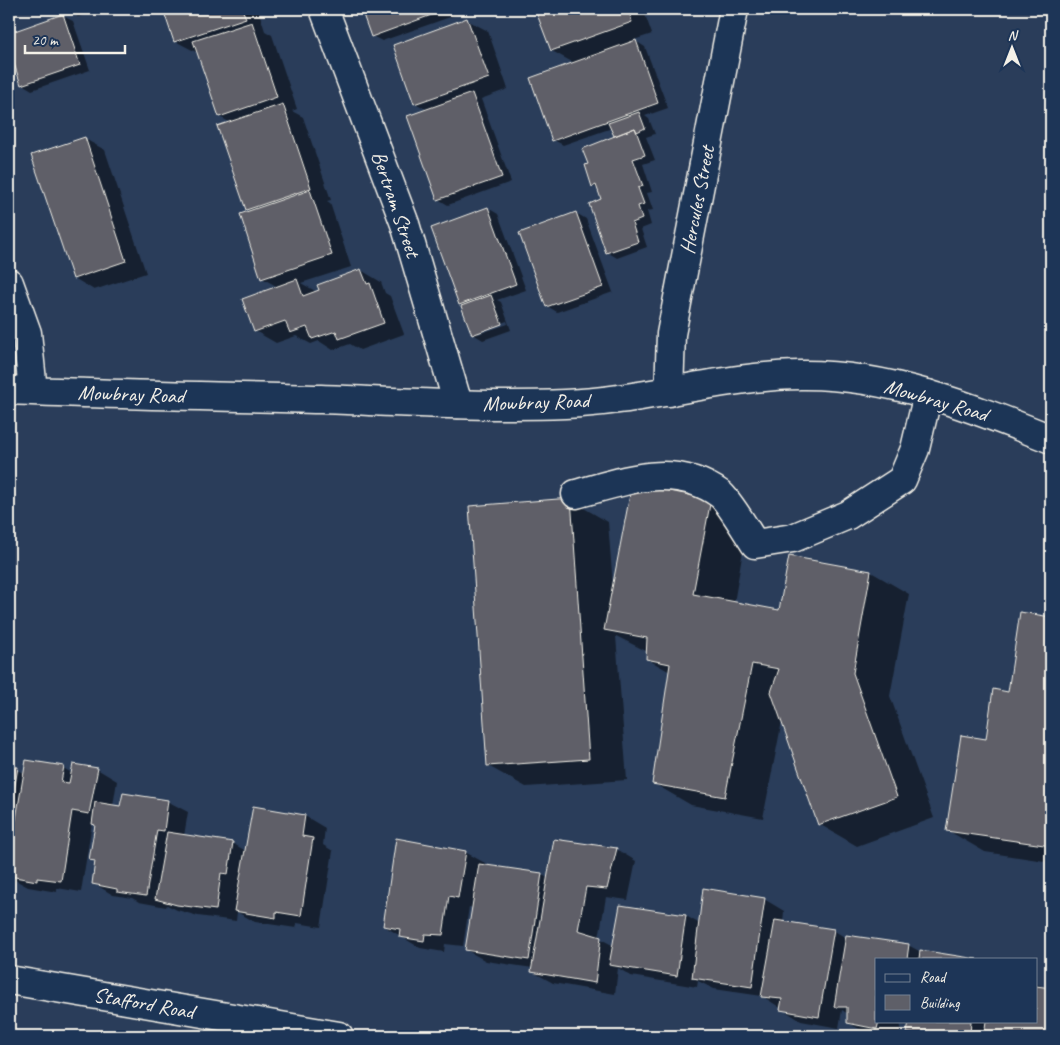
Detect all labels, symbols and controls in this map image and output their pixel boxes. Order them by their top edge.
scale bar [25,22,125,54]
north arrow [988,22,1038,72]
text: N [1008,27,1019,44]
text: 20 m [32,31,59,50]
street label: Hercules Street [674,142,721,256]
street label: Bertram Street [366,148,427,262]
street label: Mowbray Road [881,373,994,428]
street label: Mowbray Road [77,379,188,409]
street label: Mowbray Road [482,387,593,417]
legend [875,958,1038,1022]
text: Road [920,968,947,987]
street label: Stafford Road [92,981,200,1025]
text: Building [920,994,960,1013]

